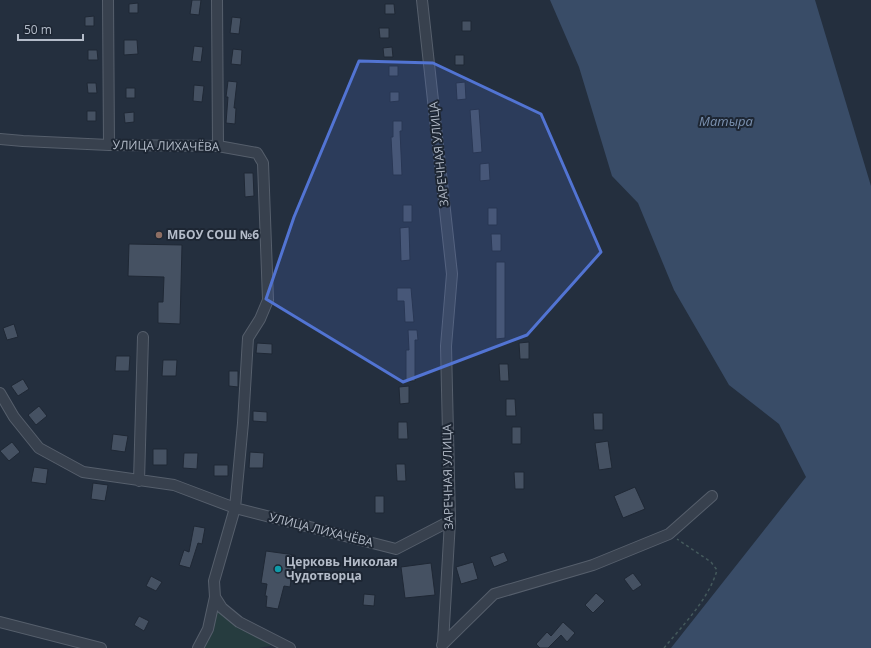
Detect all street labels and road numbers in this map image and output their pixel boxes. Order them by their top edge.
street label: ЗАРЕЧНАЯ УЛИЦА [425,100,452,207]
street label: УЛИЦА ЛИХАЧЁВА [112,136,220,155]
street label: ЗАРЕЧНАЯ УЛИЦА [438,424,457,530]
street label: УЛИЦА ЛИХАЧЁВА [267,508,375,551]

